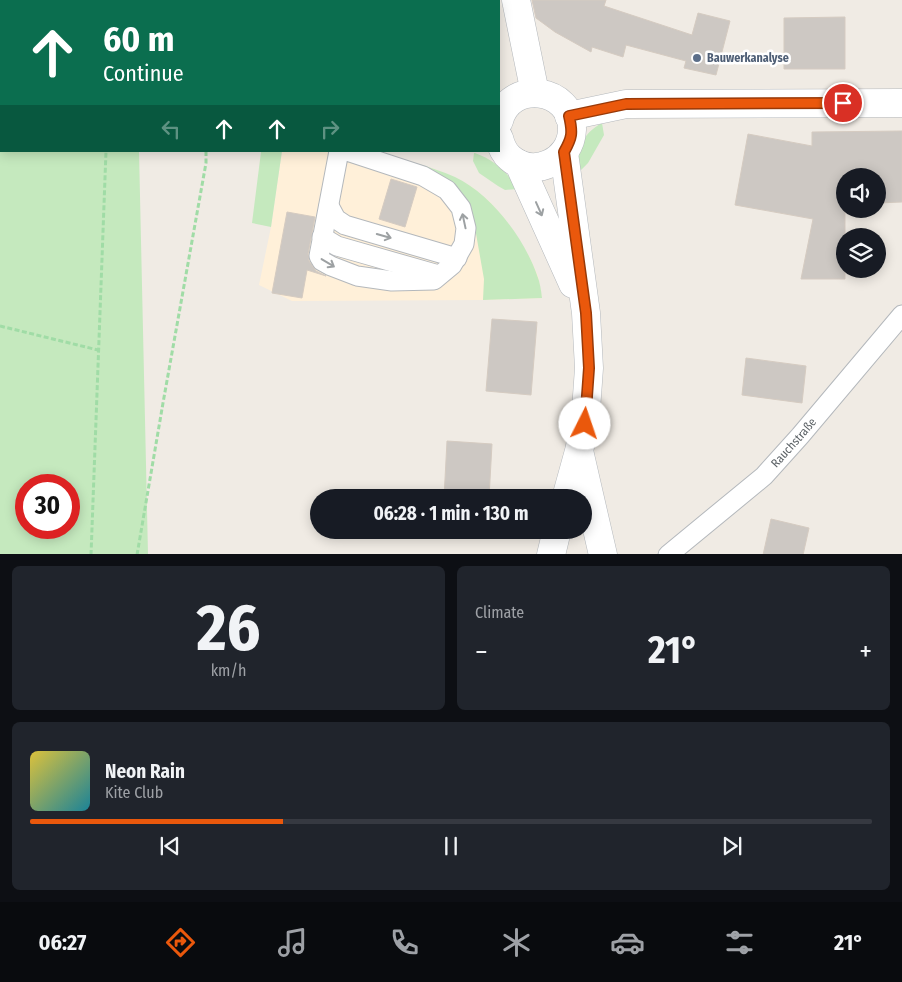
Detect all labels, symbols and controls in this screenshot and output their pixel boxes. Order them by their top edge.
text: 60 m [103,18,174,60]
icon: ahead [20,20,85,85]
place label: Bauwerkanalyse [707,51,789,65]
marker: Bauwerkanalyse [691,52,703,64]
text: Continue [103,60,184,87]
pin [822,82,864,124]
icon: arrive [829,89,857,117]
icon: left [157,115,185,143]
icon: ahead [210,115,238,143]
icon: ahead [263,115,291,143]
icon: right [316,115,344,143]
map controls [836,168,886,278]
button: sound [836,168,886,218]
one-way arrow [535,201,545,216]
one-way arrow [459,214,468,230]
button: layers [836,228,886,278]
one-way arrow [376,232,392,242]
one-way arrow [321,258,336,268]
position arrow [558,397,610,449]
street label: Rauchstraße [768,415,819,470]
speed limit sign: 30 [15,474,80,539]
text: 06:28 · 1 min · 130 m [373,502,529,525]
text: 26 [196,589,261,667]
text: Climate [475,603,524,622]
text: 21° [648,627,699,673]
text: − [475,635,488,668]
text: + [859,635,872,668]
text: km/h [211,661,246,680]
text: Neon Rain [105,760,185,783]
text: Kite Club [105,783,163,802]
icon: previous [156,832,184,860]
icon: pause [437,832,465,860]
icon: next [718,832,746,860]
icon: directions [163,925,198,960]
icon: music [275,925,310,960]
icon: phone [387,925,422,960]
icon: climate [499,925,534,960]
icon: car [610,925,645,960]
icon: filters [722,925,757,960]
text: 06:27 [38,929,86,956]
text: 21° [834,929,864,956]

